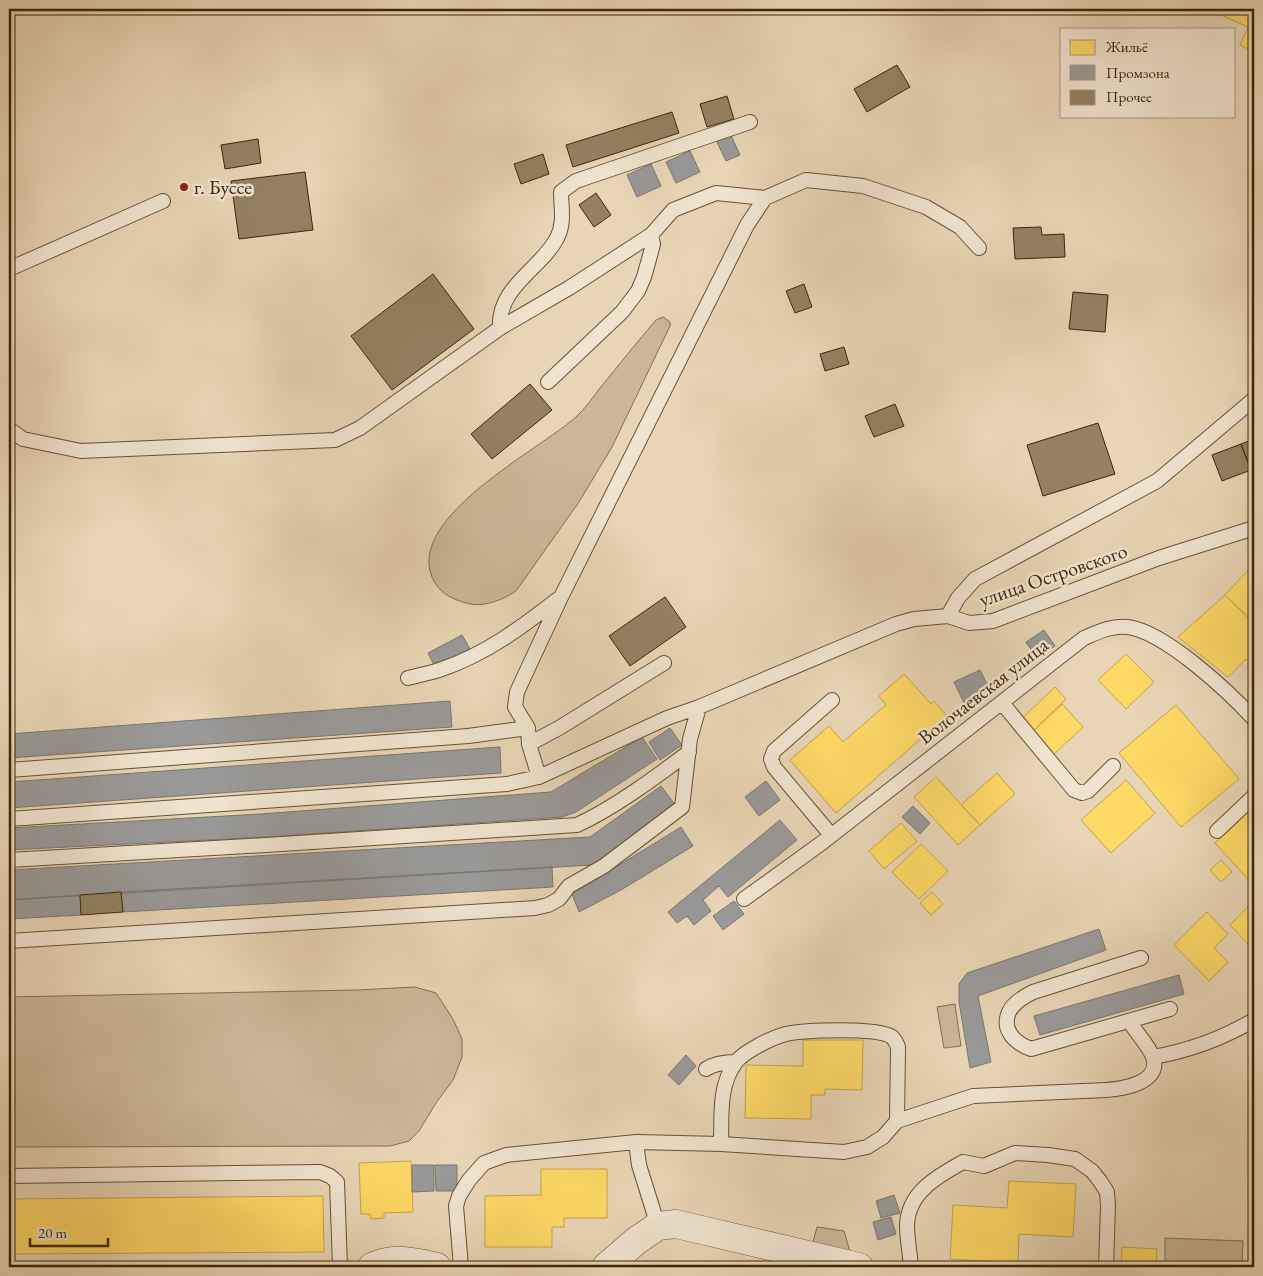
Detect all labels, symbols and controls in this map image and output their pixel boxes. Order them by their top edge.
legend [1060,28,1236,118]
text: Жильё [1105,37,1148,56]
text: Промзона [1106,63,1170,82]
text: Прочее [1106,87,1152,106]
place label: г. Буссе [194,174,252,200]
marker: г. Буссе [178,181,190,193]
street label: улица Островского [976,537,1131,613]
street label: Волочаевская улица [913,632,1054,750]
scale bar [30,1216,108,1248]
text: 20 m [38,1223,67,1242]

